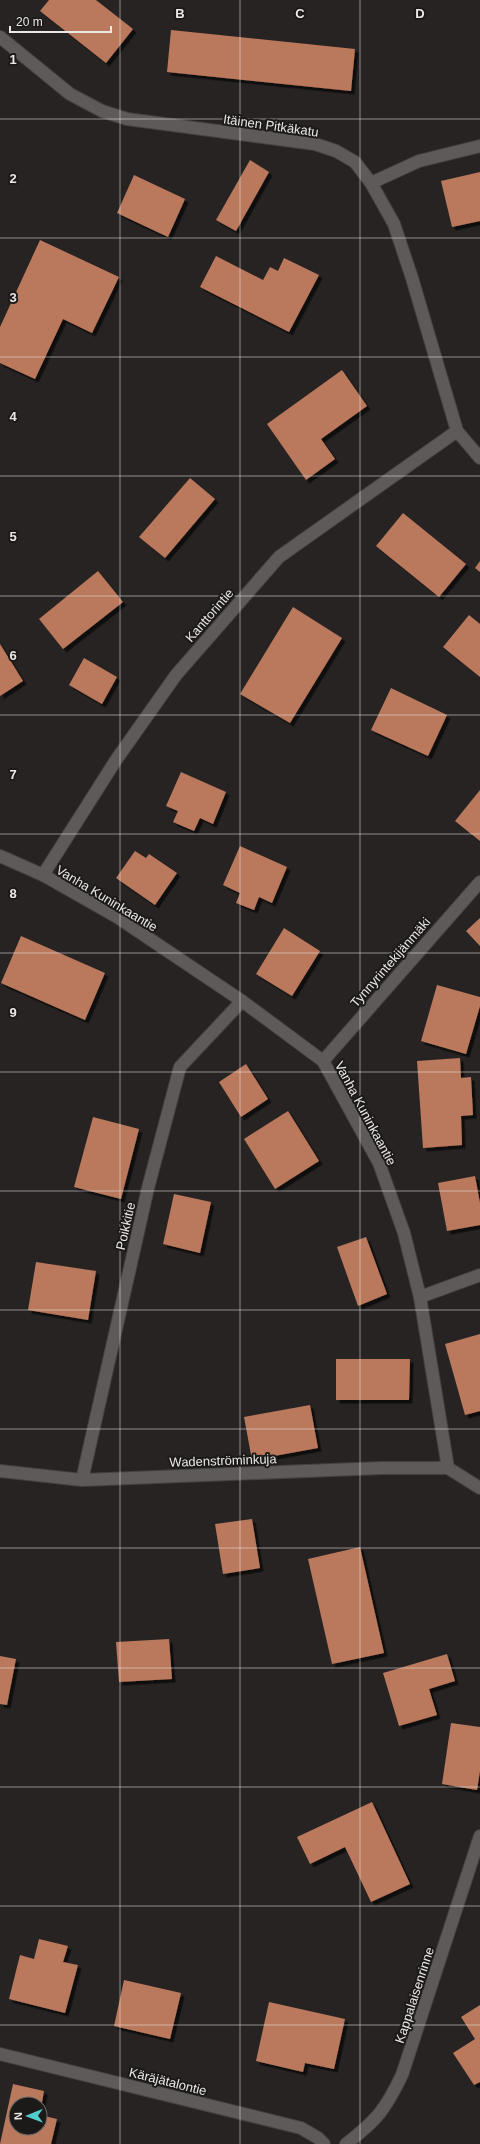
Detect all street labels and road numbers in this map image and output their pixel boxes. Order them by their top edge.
street label: Itäinen Pitkäkatu [222,111,320,140]
street label: Kanttorintie [182,586,237,645]
street label: Vanha Kuninkaantie [53,862,160,935]
street label: Tynnyrintekijänmäki [347,914,434,1010]
street label: Vanha Kuninkaantie [332,1059,399,1168]
street label: Poikkitie [113,1201,138,1251]
street label: Wadenströminkuja [169,1451,278,1470]
street label: Kappalaisenrinne [392,1945,437,2045]
street label: Käräjätalontie [127,2065,208,2098]

